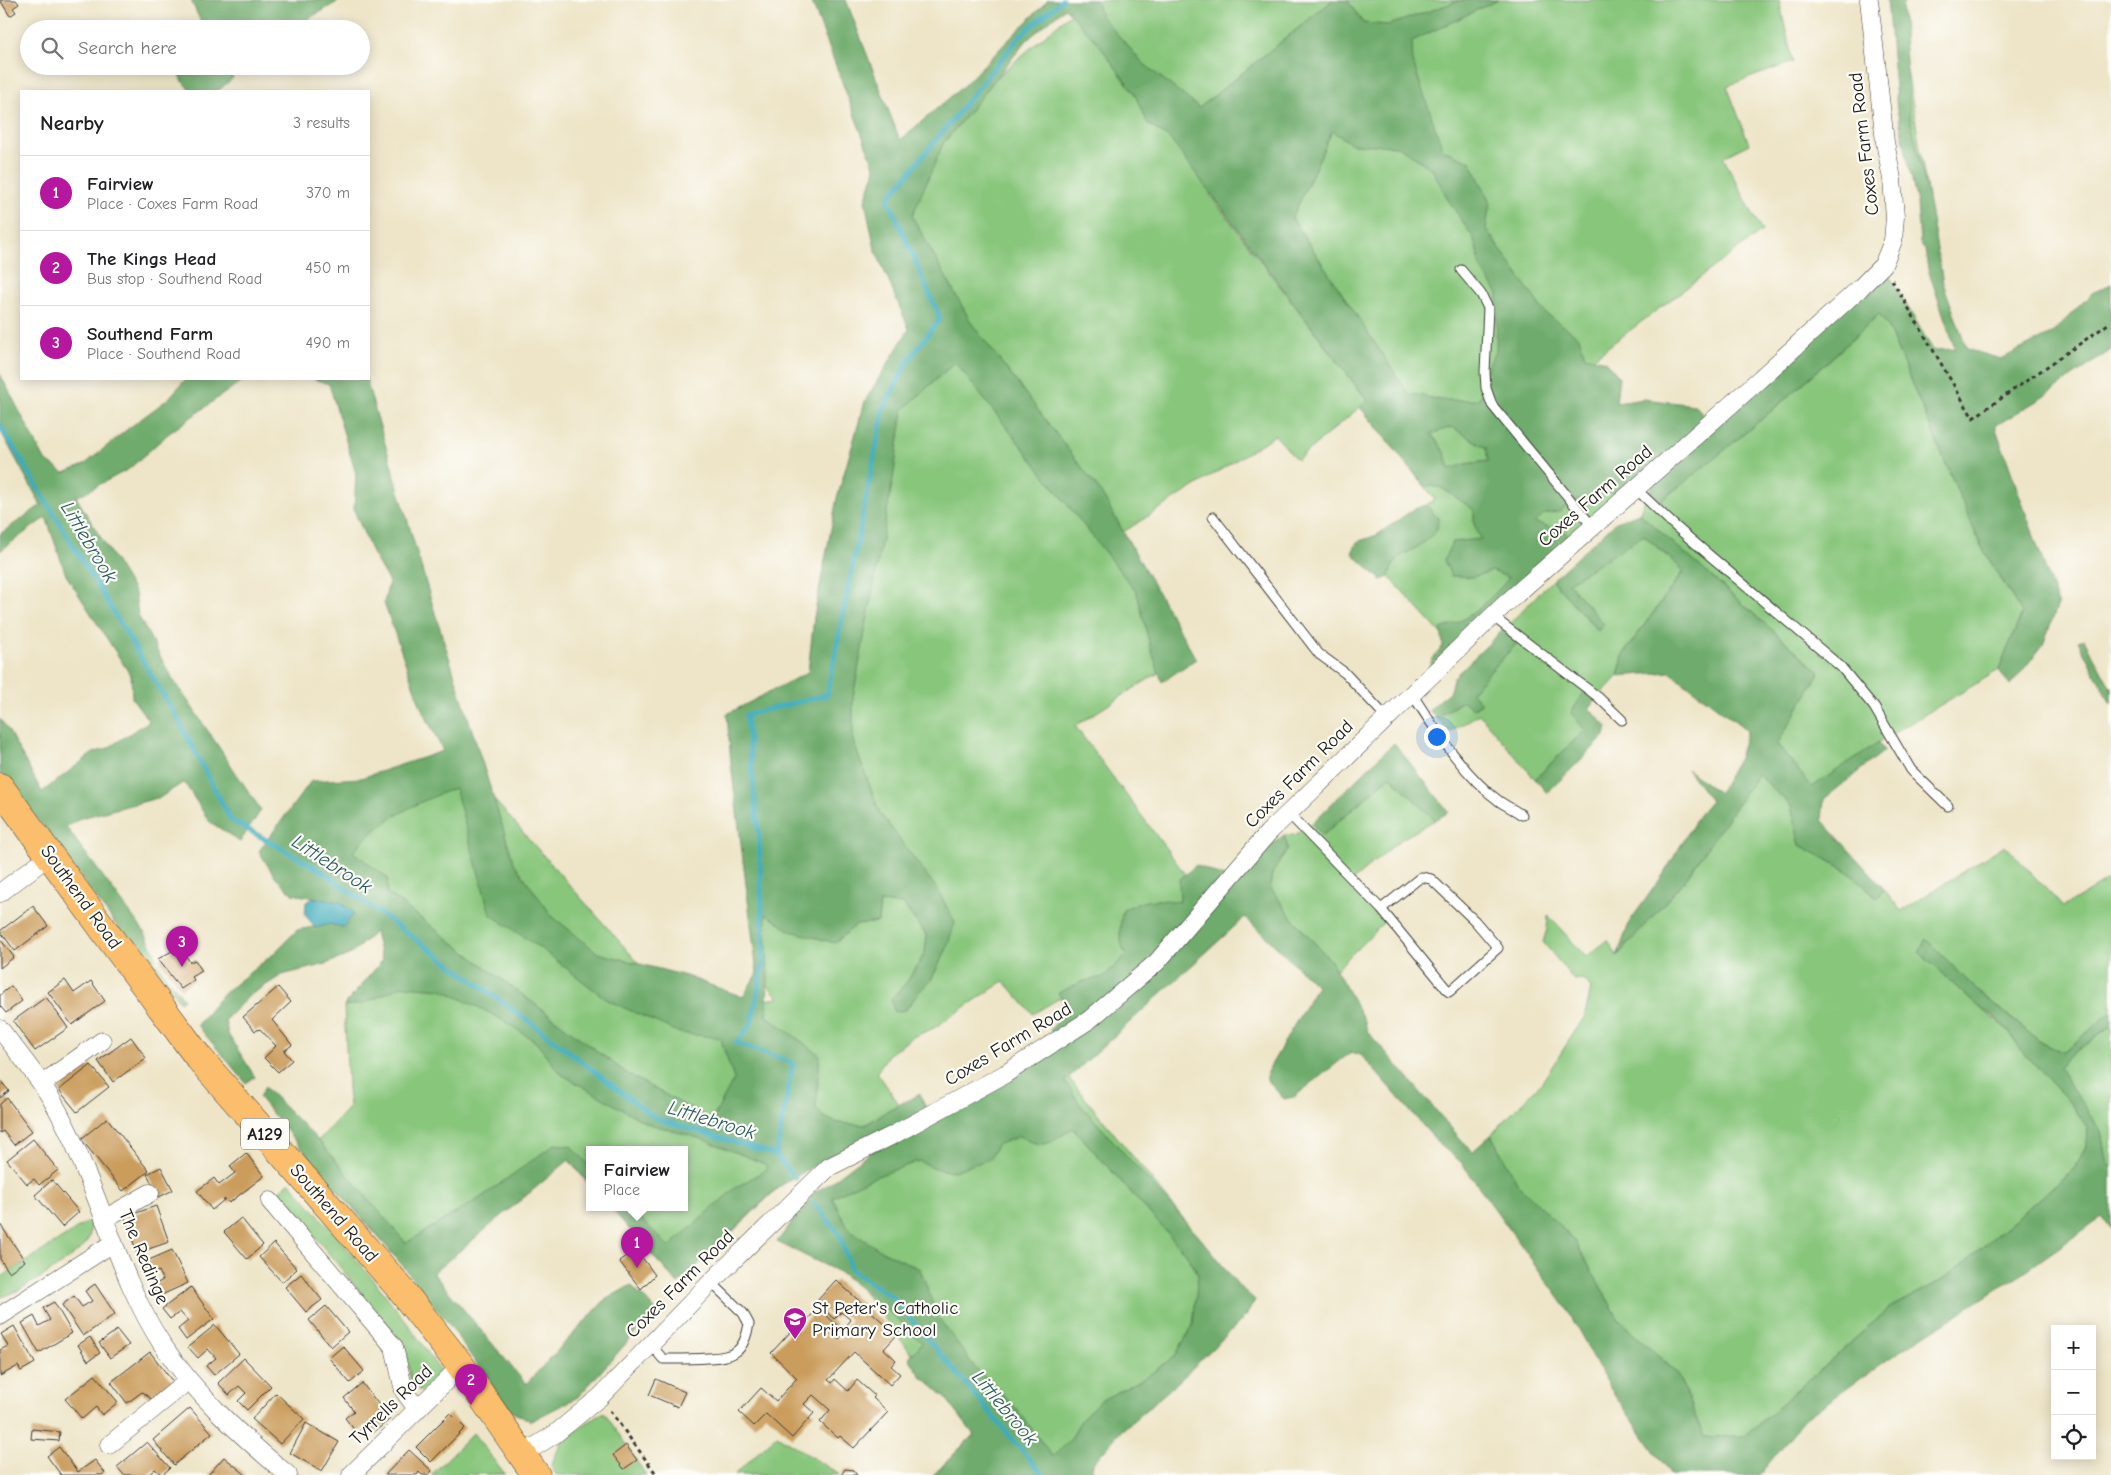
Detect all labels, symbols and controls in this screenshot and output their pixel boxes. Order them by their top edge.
search box [20,20,370,75]
icon: search [38,34,66,62]
text: Search here [78,37,177,59]
street label: Coxes Farm Road [1844,71,1884,217]
text: Nearby [40,111,104,135]
text: 3 results [293,114,350,132]
text: Fairview [87,173,154,195]
text: 1 [53,184,59,202]
text: 370 m [306,184,350,202]
text: Place · Coxes Farm Road [87,195,258,213]
text: The Kings Head [87,248,216,270]
text: 2 [52,259,60,277]
text: 450 m [305,259,350,277]
text: Bus stop · Southend Road [87,270,262,288]
text: Southend Farm [87,323,213,345]
text: 3 [52,334,60,352]
text: 490 m [305,334,350,352]
text: Place · Southend Road [87,345,241,363]
street label: Coxes Farm Road [1533,440,1657,552]
water label: Littlebrook [56,497,122,587]
street label: Coxes Farm Road [1240,715,1358,833]
your location [1424,724,1450,750]
water label: Littlebrook [288,830,376,898]
street label: Southend Road [36,841,126,953]
pin: 3 [166,926,198,967]
street label: Coxes Farm Road [941,998,1075,1090]
water label: Littlebrook [665,1096,759,1144]
road number: A129 [241,1118,289,1150]
popup [586,1146,688,1211]
street label: Southend Road [285,1159,383,1267]
text: Fairview [604,1159,670,1181]
text: Place [604,1181,640,1199]
street label: The Redinge [114,1206,174,1308]
street label: Coxes Farm Road [621,1225,739,1343]
pin: 1 [621,1227,653,1268]
place label: St Peter's Catholic Primary School [812,1297,958,1341]
school or university icon: St Peter's Catholic Primary School [782,1306,808,1340]
map controls [2051,1325,2096,1460]
button: + [2051,1325,2096,1370]
street label: Tyrrells Road [345,1360,437,1450]
pin: 2 [455,1364,487,1405]
water label: Littlebrook [967,1366,1043,1450]
button: − [2051,1370,2096,1415]
button: locate [2051,1415,2096,1460]

